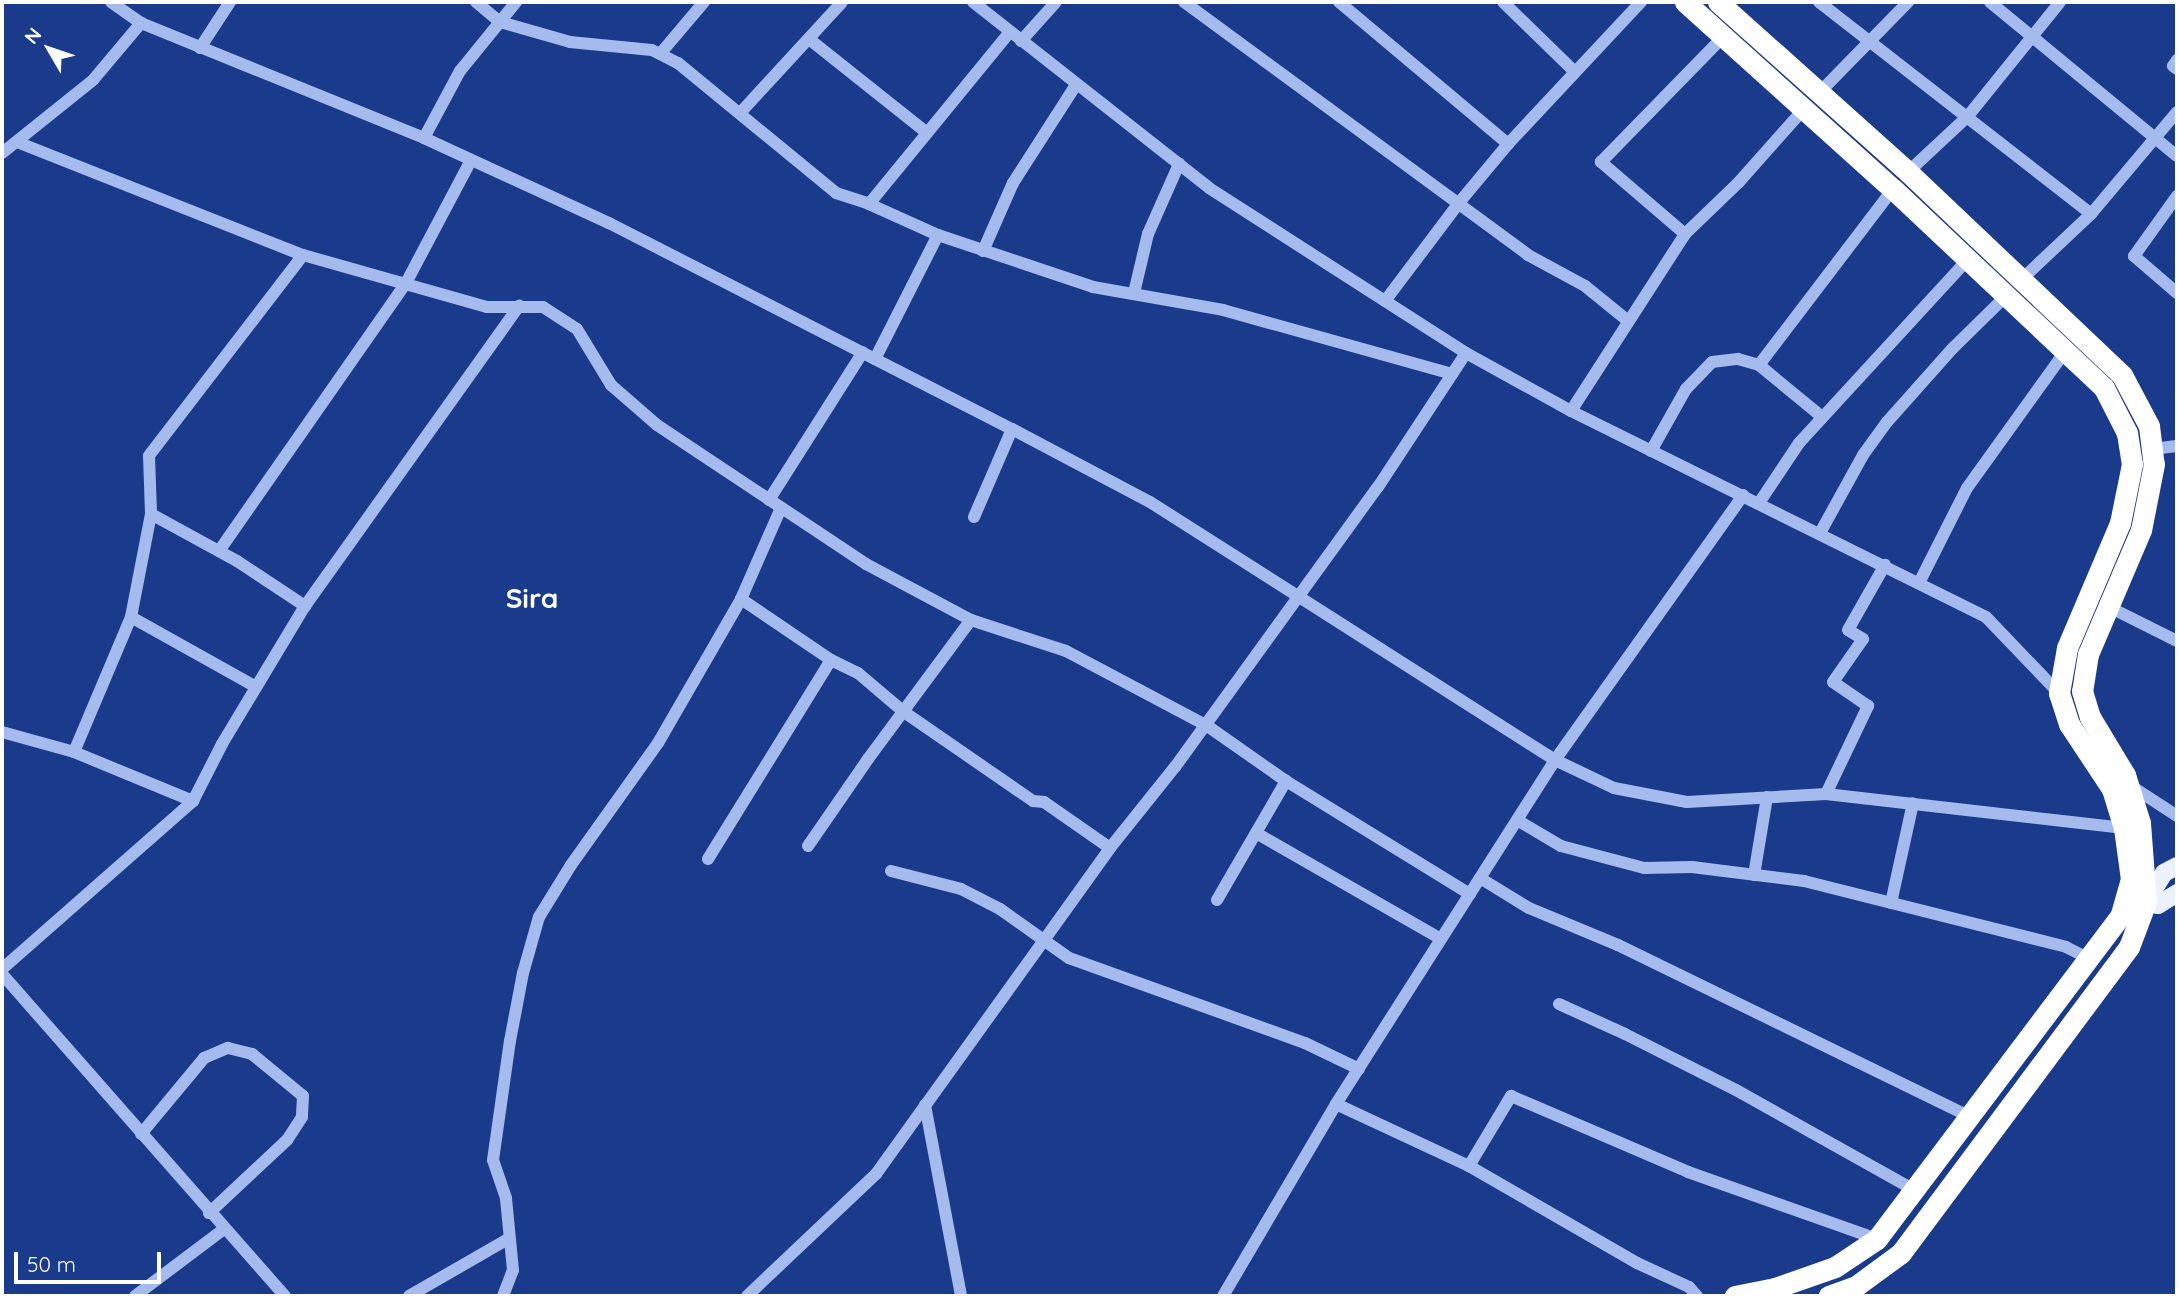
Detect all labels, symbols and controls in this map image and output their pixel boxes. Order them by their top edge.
north arrow [14,14,84,84]
text: N [19,23,46,49]
district label: Sira [506,581,558,615]
scale bar [18,1238,164,1282]
text: 50 m [27,1251,76,1277]

